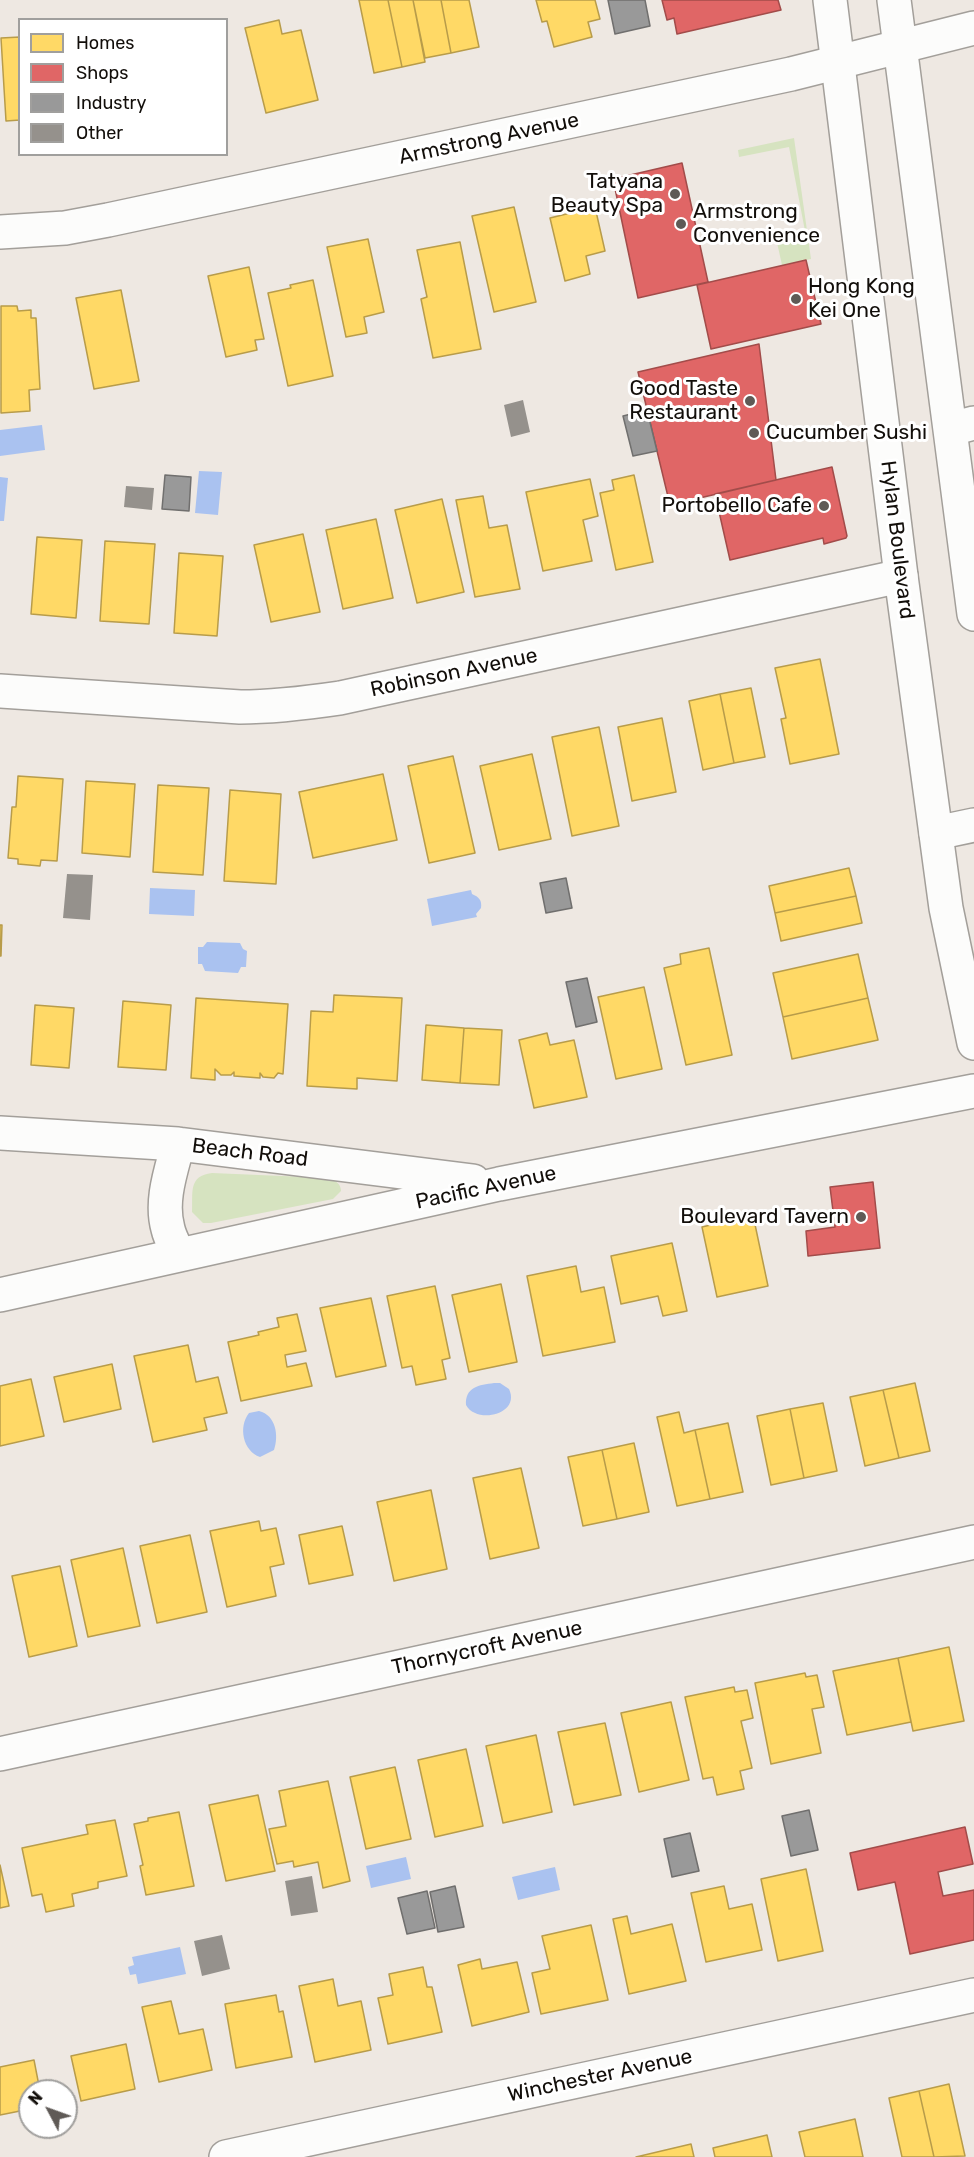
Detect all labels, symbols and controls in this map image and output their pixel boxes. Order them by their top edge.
legend [18,18,228,156]
text: Homes [76,32,134,54]
text: Shops [76,62,128,84]
text: Industry [76,92,146,114]
street label: Armstrong Avenue [397,108,581,170]
text: Other [76,122,123,144]
place label: Tatyana Beauty Spa [551,169,663,219]
marker: Tatyana Beauty Spa [668,187,682,201]
place label: Armstrong Convenience [693,199,820,249]
marker: Armstrong Convenience [674,217,688,231]
place label: Hong Kong Kei One [808,274,915,324]
marker: Hong Kong Kei One [789,292,803,306]
place label: Good Taste Restaurant [629,376,738,426]
marker: Good Taste Restaurant [743,394,757,408]
place label: Cucumber Sushi [766,420,927,446]
marker: Cucumber Sushi [747,426,761,440]
street label: Hylan Boulevard [875,459,919,621]
place label: Portobello Cafe [662,493,812,519]
marker: Portobello Cafe [817,499,831,513]
street label: Robinson Avenue [368,643,540,703]
street label: Beach Road [191,1133,309,1173]
street label: Pacific Avenue [413,1161,559,1215]
place label: Boulevard Tavern [680,1204,849,1230]
marker: Boulevard Tavern [854,1210,868,1224]
street label: Thornycroft Avenue [389,1615,585,1681]
street label: Winchester Avenue [505,2044,695,2108]
north arrow [18,2079,78,2139]
text: N [25,2088,46,2109]

